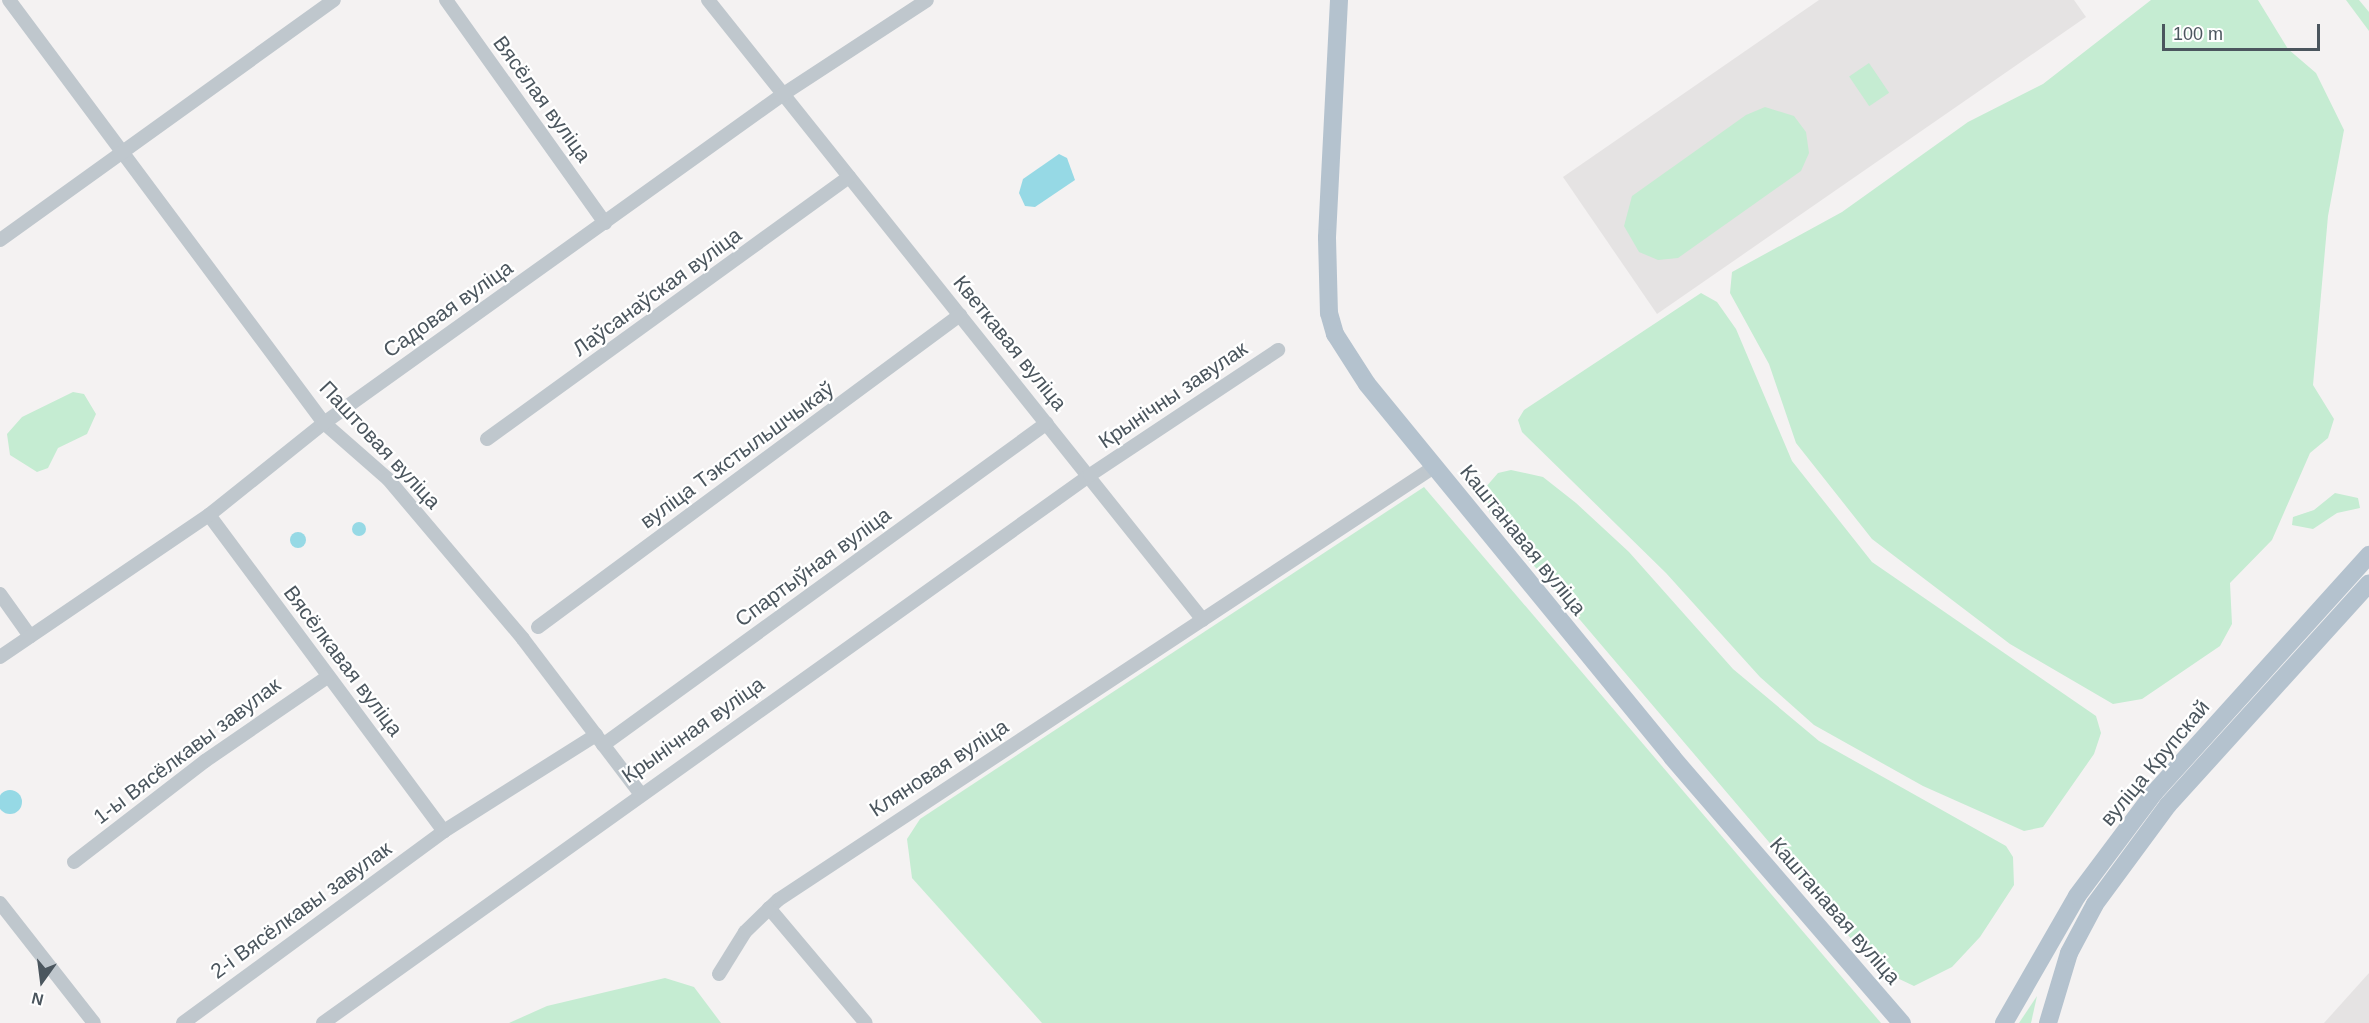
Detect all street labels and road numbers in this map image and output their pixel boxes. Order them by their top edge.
street label: Вясёлая вуліца [488,31,596,167]
street label: Лаўсанаўская вуліца [568,222,746,362]
street label: Садовая вуліца [378,255,518,363]
street label: Кветкавая вуліца [948,270,1072,416]
street label: Крынічны завулак [1094,336,1252,454]
street label: Паштовая вуліца [314,376,446,514]
street label: вуліца Тэкстыльшчыкаў [635,376,839,534]
street label: Каштанавая вуліца [1455,460,1591,620]
street label: Спартыўная вуліца [730,502,896,632]
street label: Вясёлкавая вуліца [278,581,408,741]
street label: Крынічная вуліца [617,671,769,789]
street label: 1-ы Вясёлкавы завулак [88,672,286,830]
street label: вуліца Крупскай [2095,695,2215,831]
street label: Кляновая вуліца [865,714,1013,822]
street label: Каштанавая вуліца [1764,832,1906,990]
street label: 2-і Вясёлкавы завулак [206,836,396,984]

